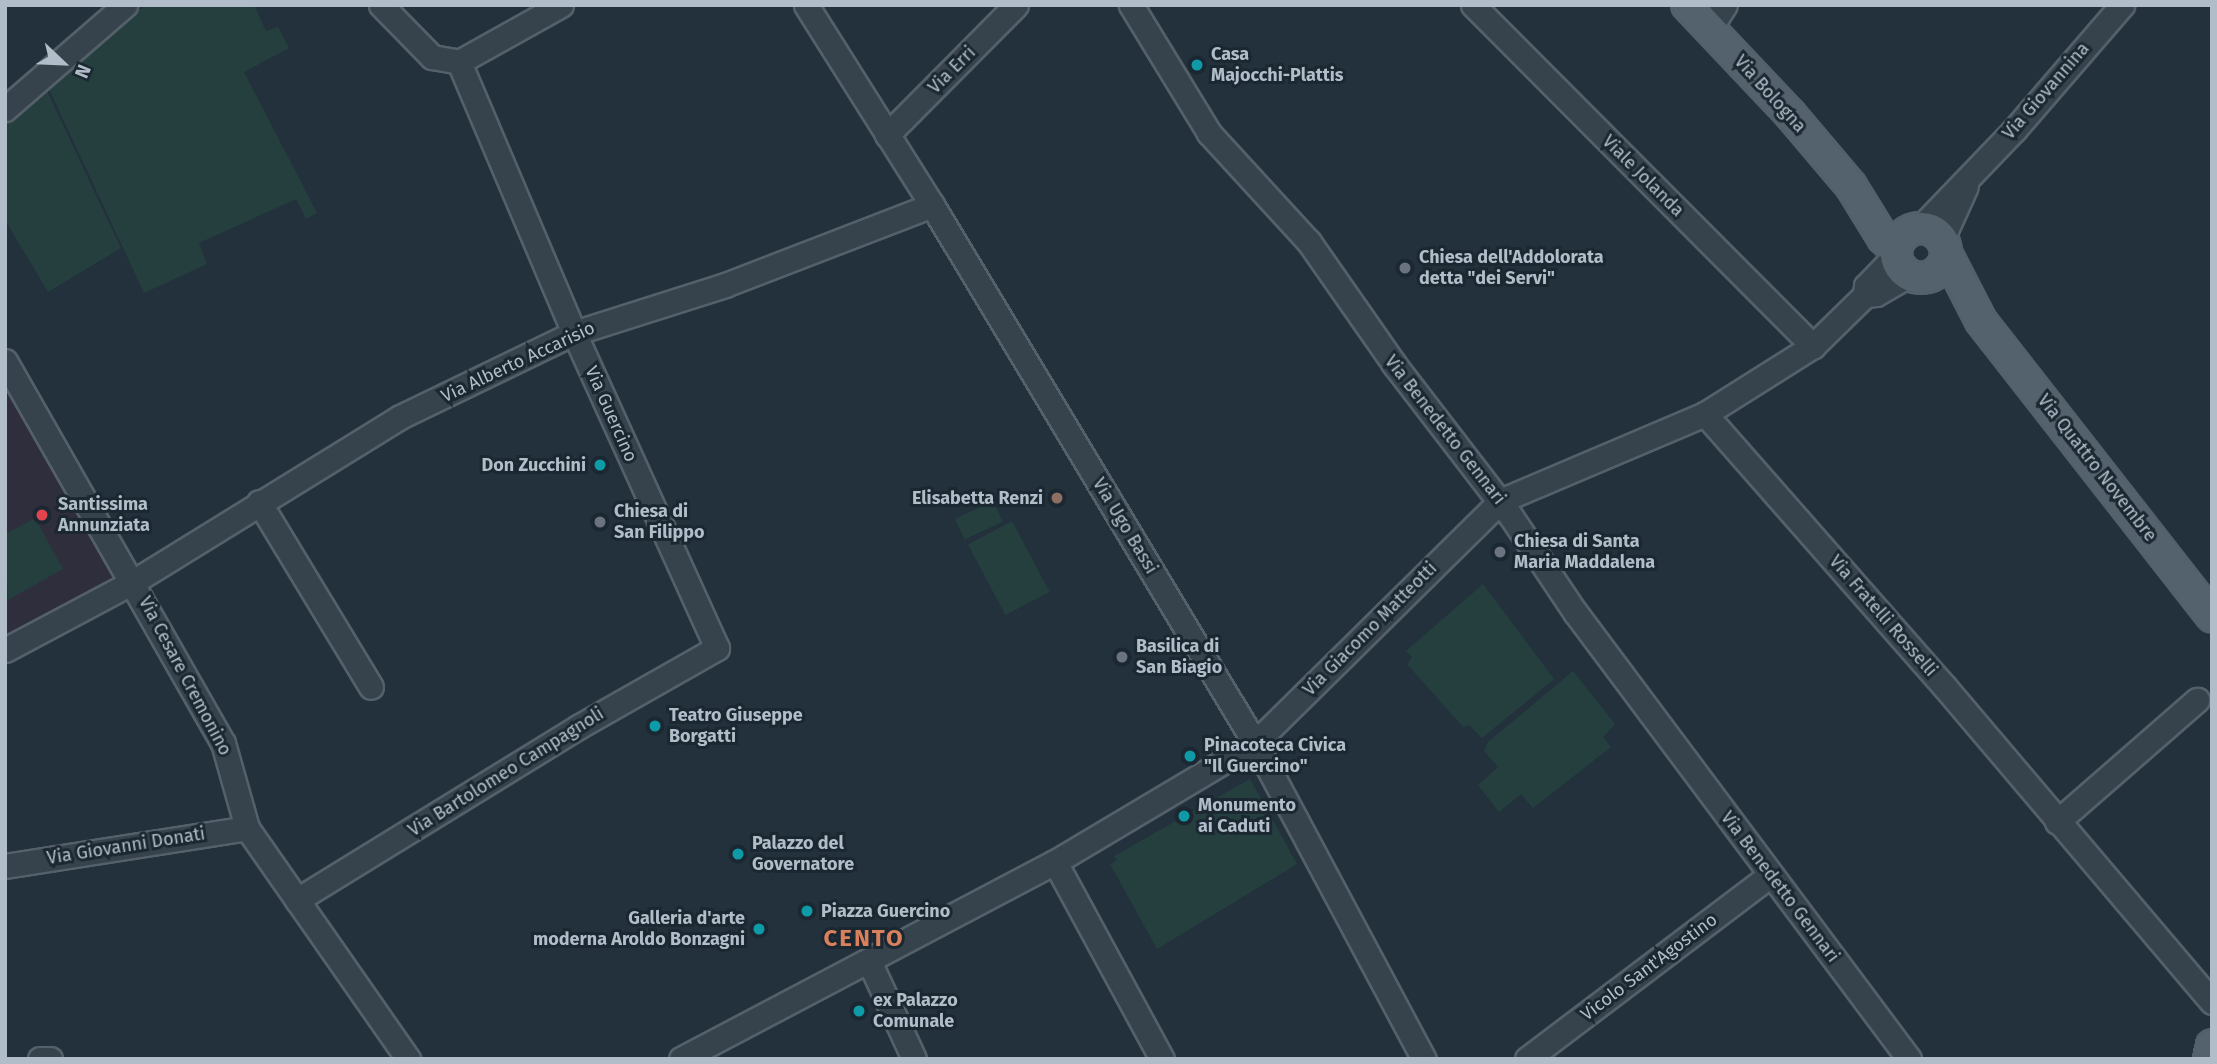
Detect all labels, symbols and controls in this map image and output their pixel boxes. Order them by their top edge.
north arrow [28,28,98,98]
street label: Via Giovannina [1998,38,2094,144]
street label: Via Erri [924,42,980,98]
place label: Casa Majocchi-Plattis [1211,44,1343,86]
street label: Via Bologna [1730,51,1810,137]
marker: Casa Majocchi-Plattis [1189,57,1205,73]
text: N [70,61,96,82]
street label: Viale Jolanda [1598,131,1688,221]
place label: Chiesa dell'Addolorata detta "dei Servi" [1419,247,1604,290]
marker: Chiesa dell'Addolorata detta "dei Servi" [1397,260,1413,276]
street label: Via Alberto Accarisio [438,317,598,407]
street label: Via Benedetto Gennari [1380,351,1510,509]
street label: Via Guercino [580,363,642,465]
street label: Via Quattro Novembre [2033,390,2161,546]
place label: Don Zucchini [482,454,586,476]
marker: Don Zucchini [592,457,608,473]
street label: Via Ugo Bassi [1088,474,1162,578]
place label: Elisabetta Renzi [912,487,1043,509]
marker: Elisabetta Renzi [1049,490,1065,506]
place label: Santissima Annunziata [58,494,150,536]
place label: Chiesa di San Filippo [614,501,705,544]
marker: Santissima Annunziata [32,505,52,525]
marker: Chiesa di San Filippo [592,514,608,530]
place label: Chiesa di Santa Maria Maddalena [1514,531,1655,574]
marker: Chiesa di Santa Maria Maddalena [1492,544,1508,560]
street label: Via Fratelli Rosselli [1824,551,1942,681]
street label: Via Giacomo Matteotti [1299,558,1441,700]
street label: Via Cesare Cremonino [134,593,236,759]
place label: Basilica di San Biagio [1136,636,1222,678]
marker: Basilica di San Biagio [1114,649,1130,665]
street label: Via Bartolomeo Campagnoli [404,703,608,841]
place label: Teatro Giuseppe Borgatti [669,705,803,748]
marker: Teatro Giuseppe Borgatti [647,718,663,734]
place label: Pinacoteca Civica "Il Guercino" [1204,735,1346,778]
marker: Pinacoteca Civica "Il Guercino" [1182,748,1198,764]
place label: Monumento ai Caduti [1198,795,1296,838]
street label: Via Benedetto Gennari [1716,807,1844,967]
marker: Monumento ai Caduti [1176,808,1192,824]
street label: Via Giovanni Donati [45,823,207,869]
place label: Palazzo del Governatore [752,833,854,876]
marker: Palazzo del Governatore [730,846,746,862]
place label: Piazza Guercino [821,900,950,922]
marker: Piazza Guercino [799,903,815,919]
place label: Galleria d'arte moderna Aroldo Bonzagni [533,908,745,950]
street label: Vicolo Sant'Agostino [1577,909,1721,1025]
marker: Galleria d'arte moderna Aroldo Bonzagni [751,921,767,937]
district label: CENTO [824,925,904,953]
place label: ex Palazzo Comunale [873,990,958,1032]
marker: ex Palazzo Comunale [851,1003,867,1019]

